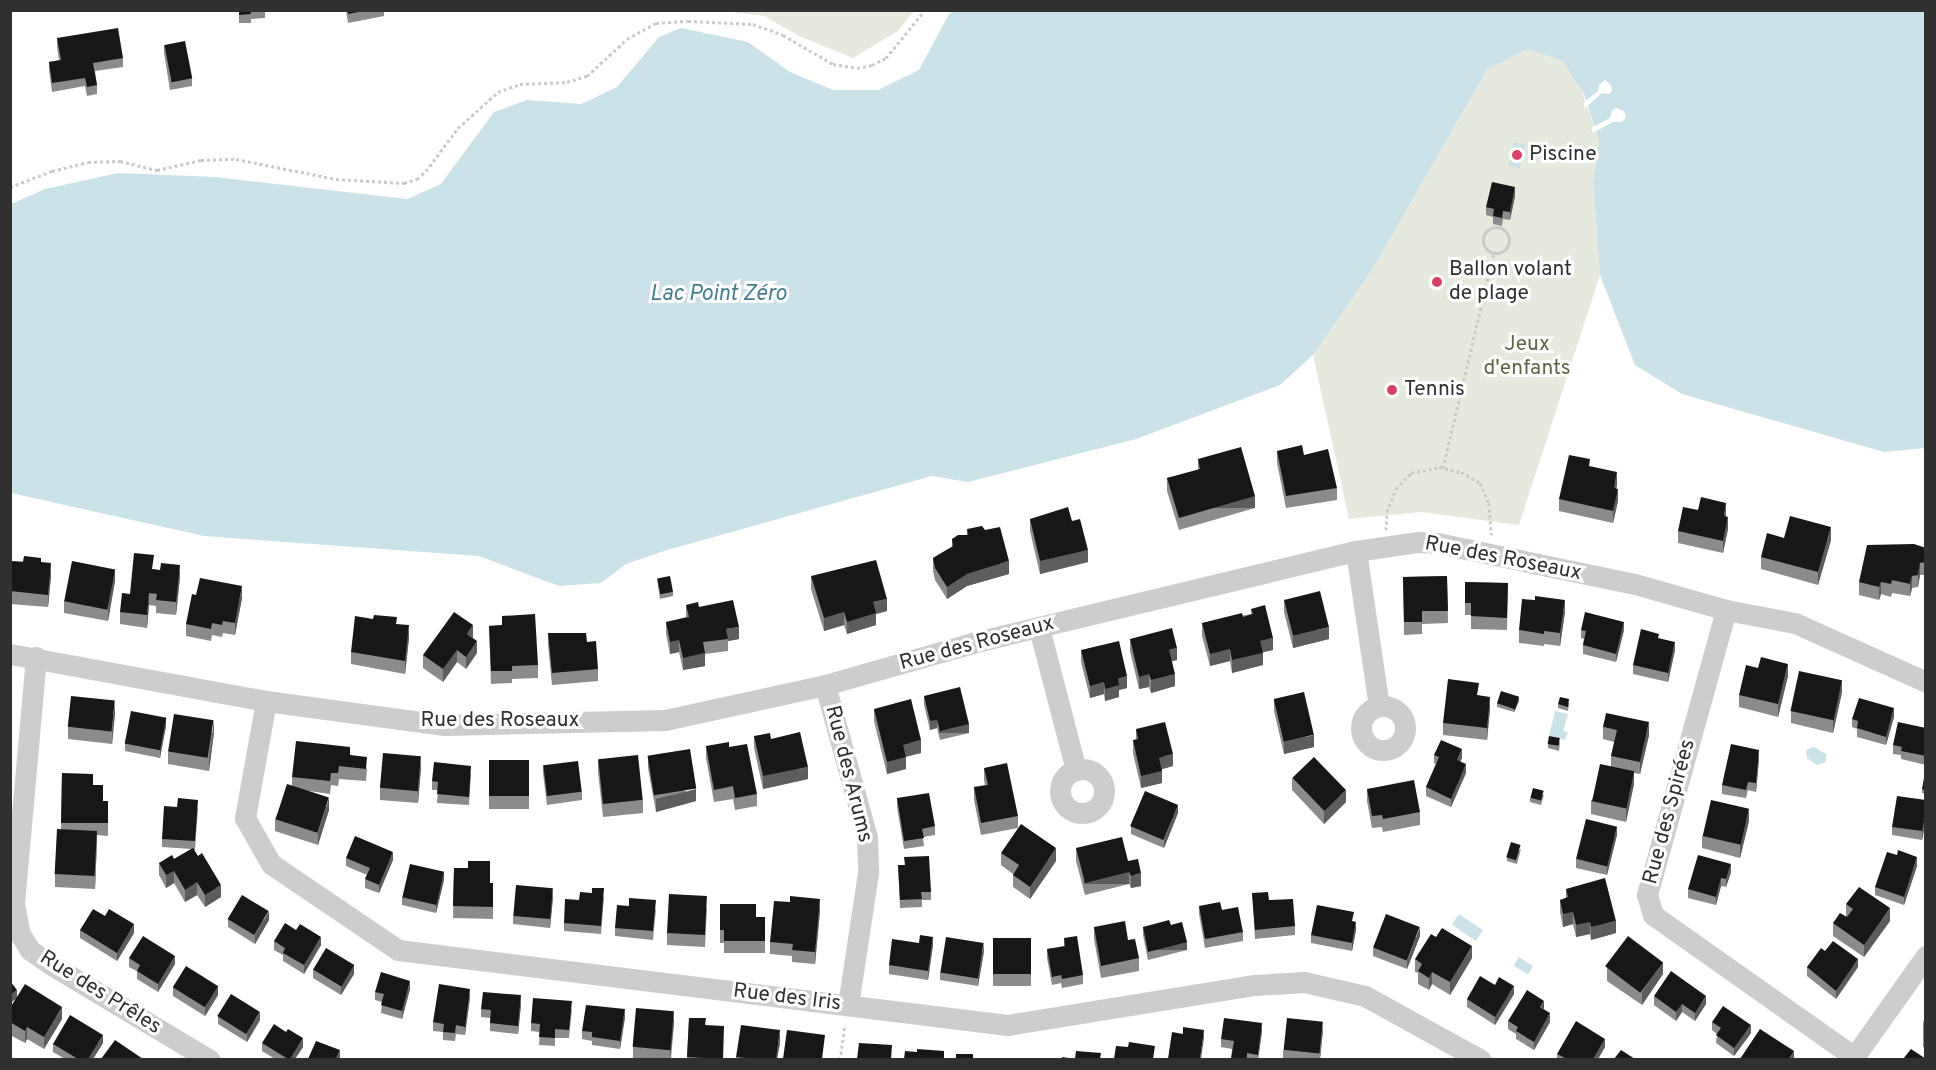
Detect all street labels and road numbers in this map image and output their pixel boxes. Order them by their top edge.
street label: Rue des Roseaux [1423,531,1583,587]
street label: Rue des Roseaux [897,611,1057,677]
street label: Rue des Arums [819,702,877,846]
street label: Rue des Roseaux [421,708,579,734]
street label: Rue des Spirées [1639,737,1701,887]
street label: Rue des Prêles [35,946,165,1040]
street label: Rue des Iris [732,979,842,1017]

